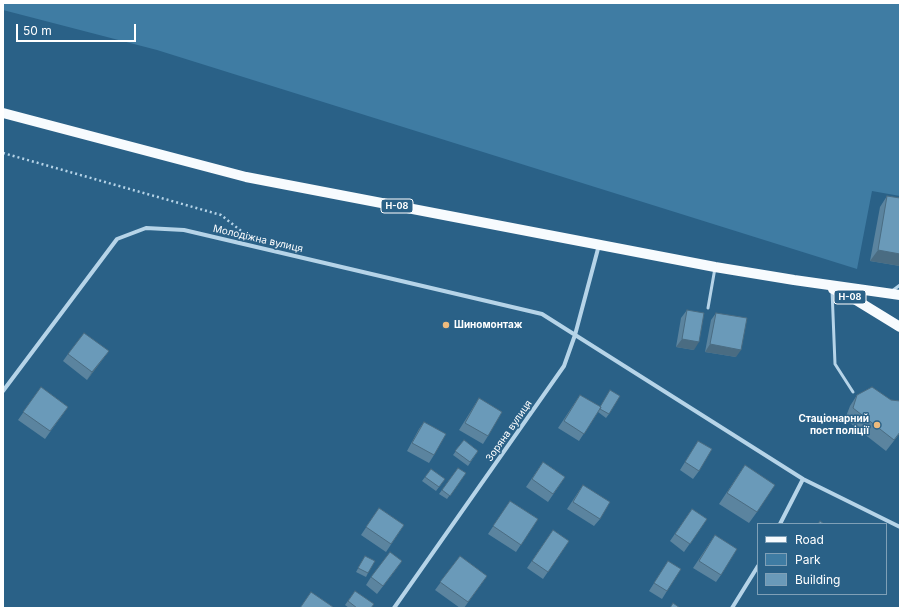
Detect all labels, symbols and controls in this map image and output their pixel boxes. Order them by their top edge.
scale bar [18,16,138,42]
text: 50 m [23,23,52,38]
road number: Н-08 [381,199,413,213]
street label: Молодіжна вулиця [212,223,304,255]
road number: Н-08 [834,290,866,304]
place label: Шиномонтаж [454,319,522,331]
marker: Шиномонтаж [441,320,451,330]
street label: Зоряна вулиця [483,398,535,464]
place label: Стаціонарний пост поліції [798,413,869,436]
marker: Стаціонарний пост поліції [872,420,882,430]
legend [757,523,887,595]
text: Road [795,532,824,547]
text: Park [795,552,821,567]
text: Building [795,572,840,587]

